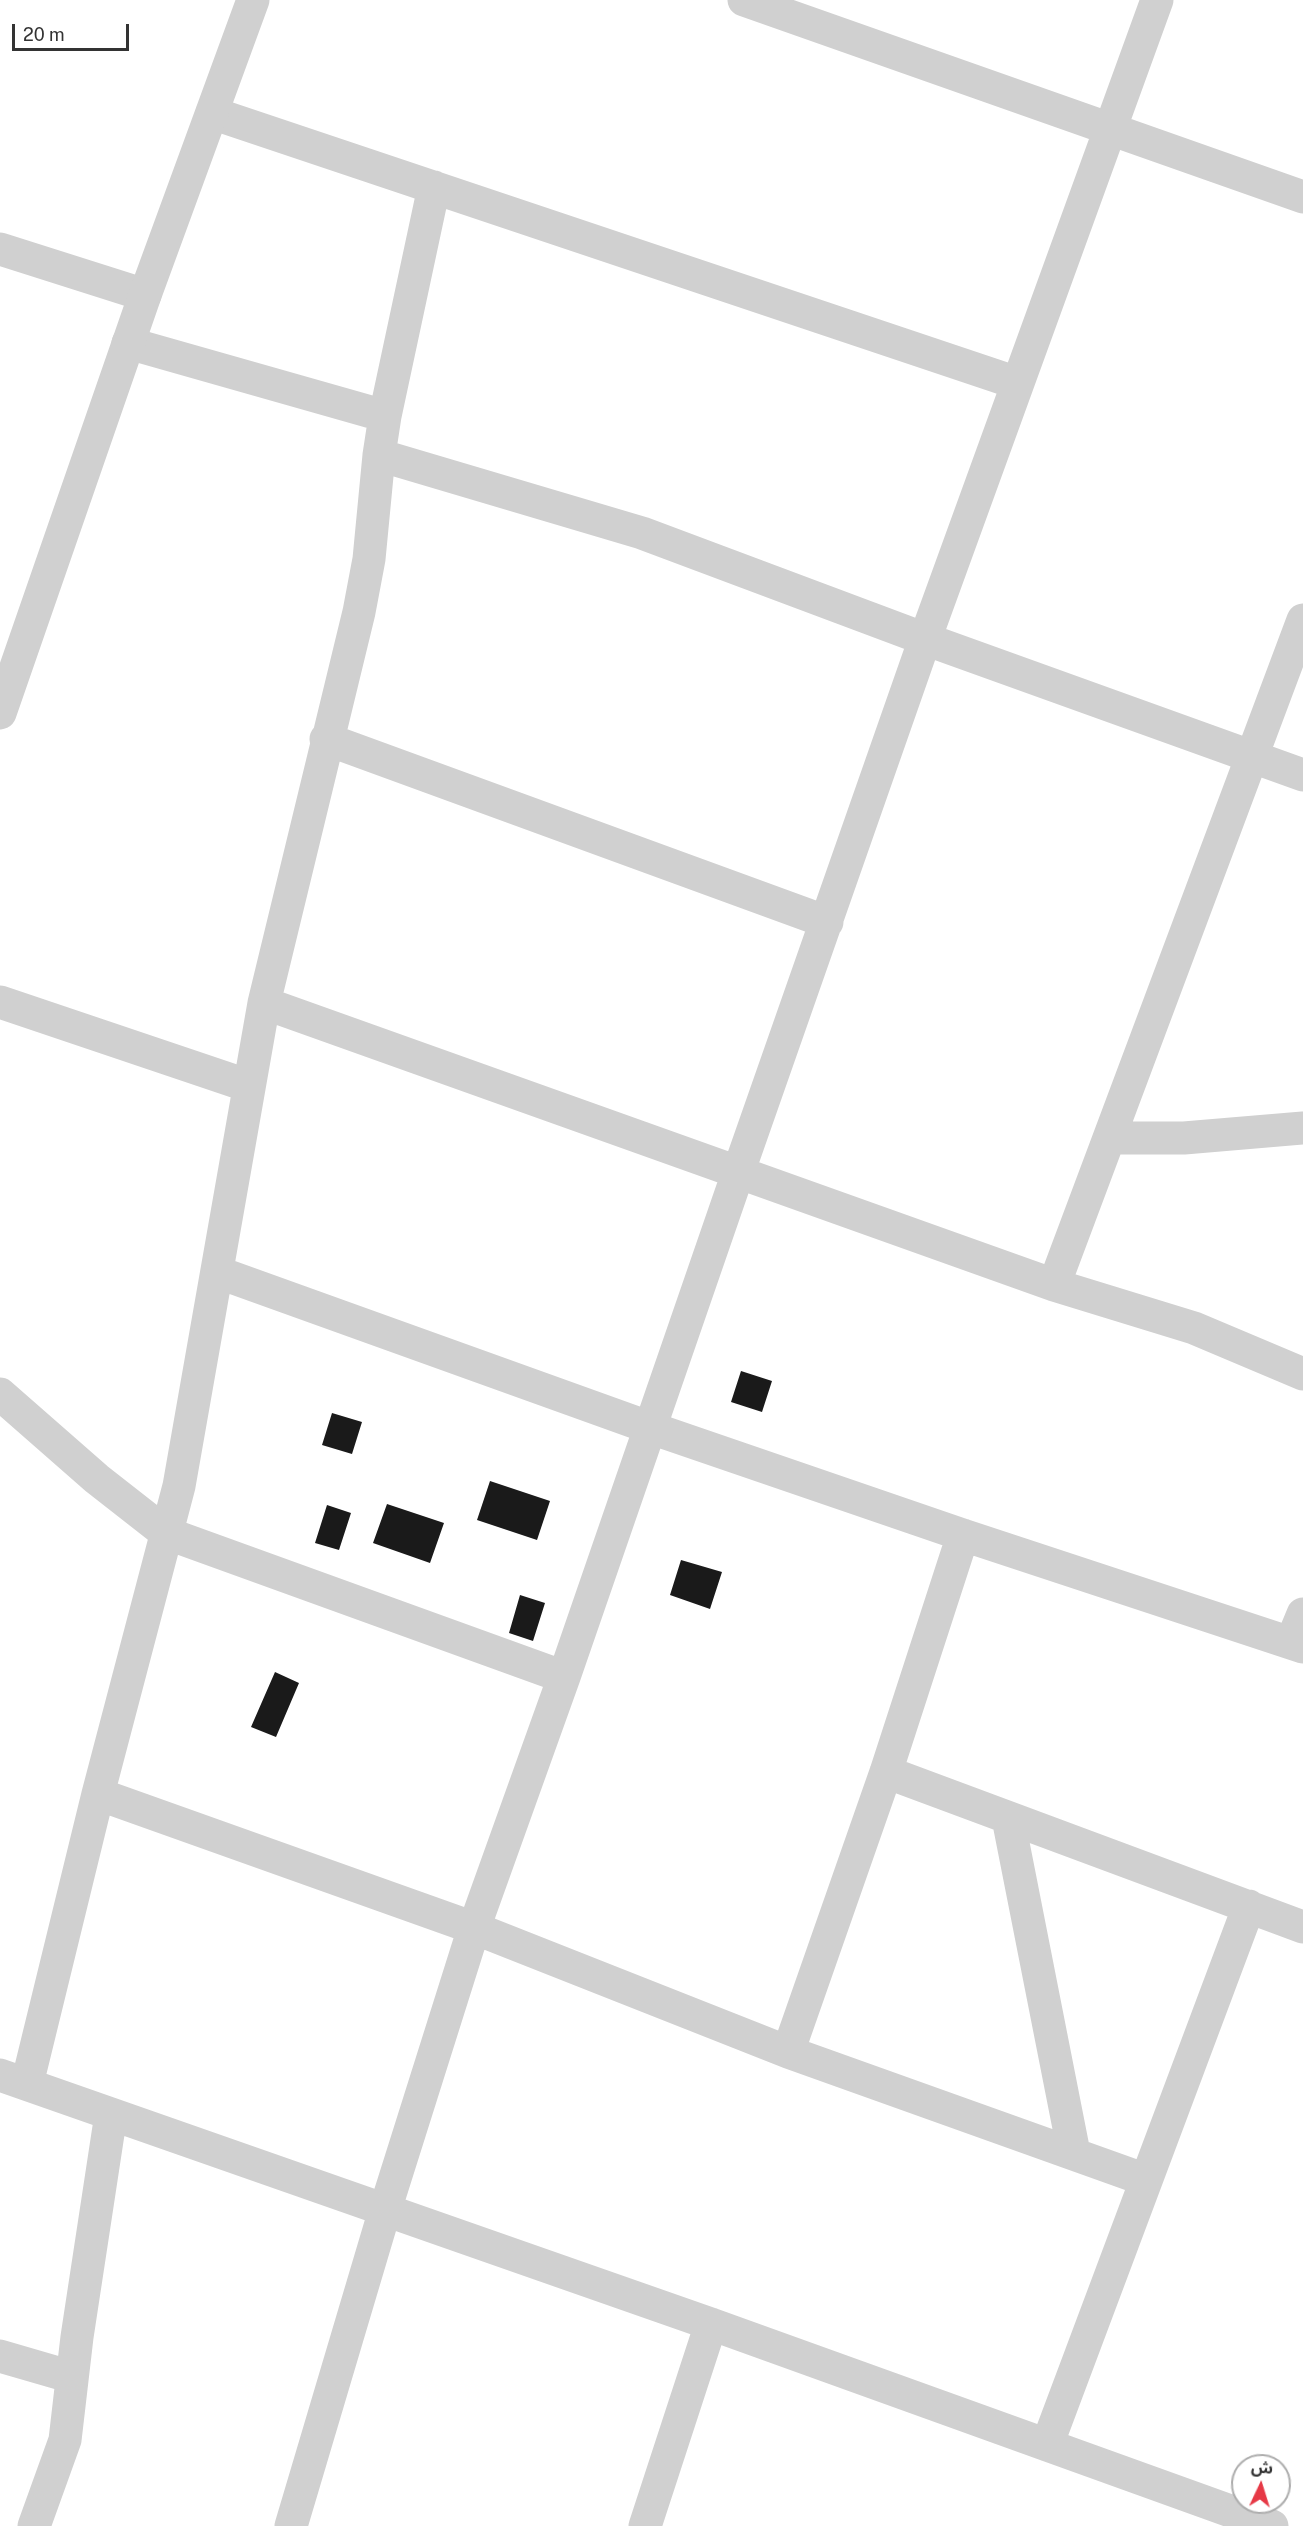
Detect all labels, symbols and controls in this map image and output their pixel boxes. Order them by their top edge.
scale bar [15,12,132,50]
text: 20 m [23,24,65,45]
north arrow [1231,2454,1291,2514]
text: ش [1251,2457,1274,2478]

